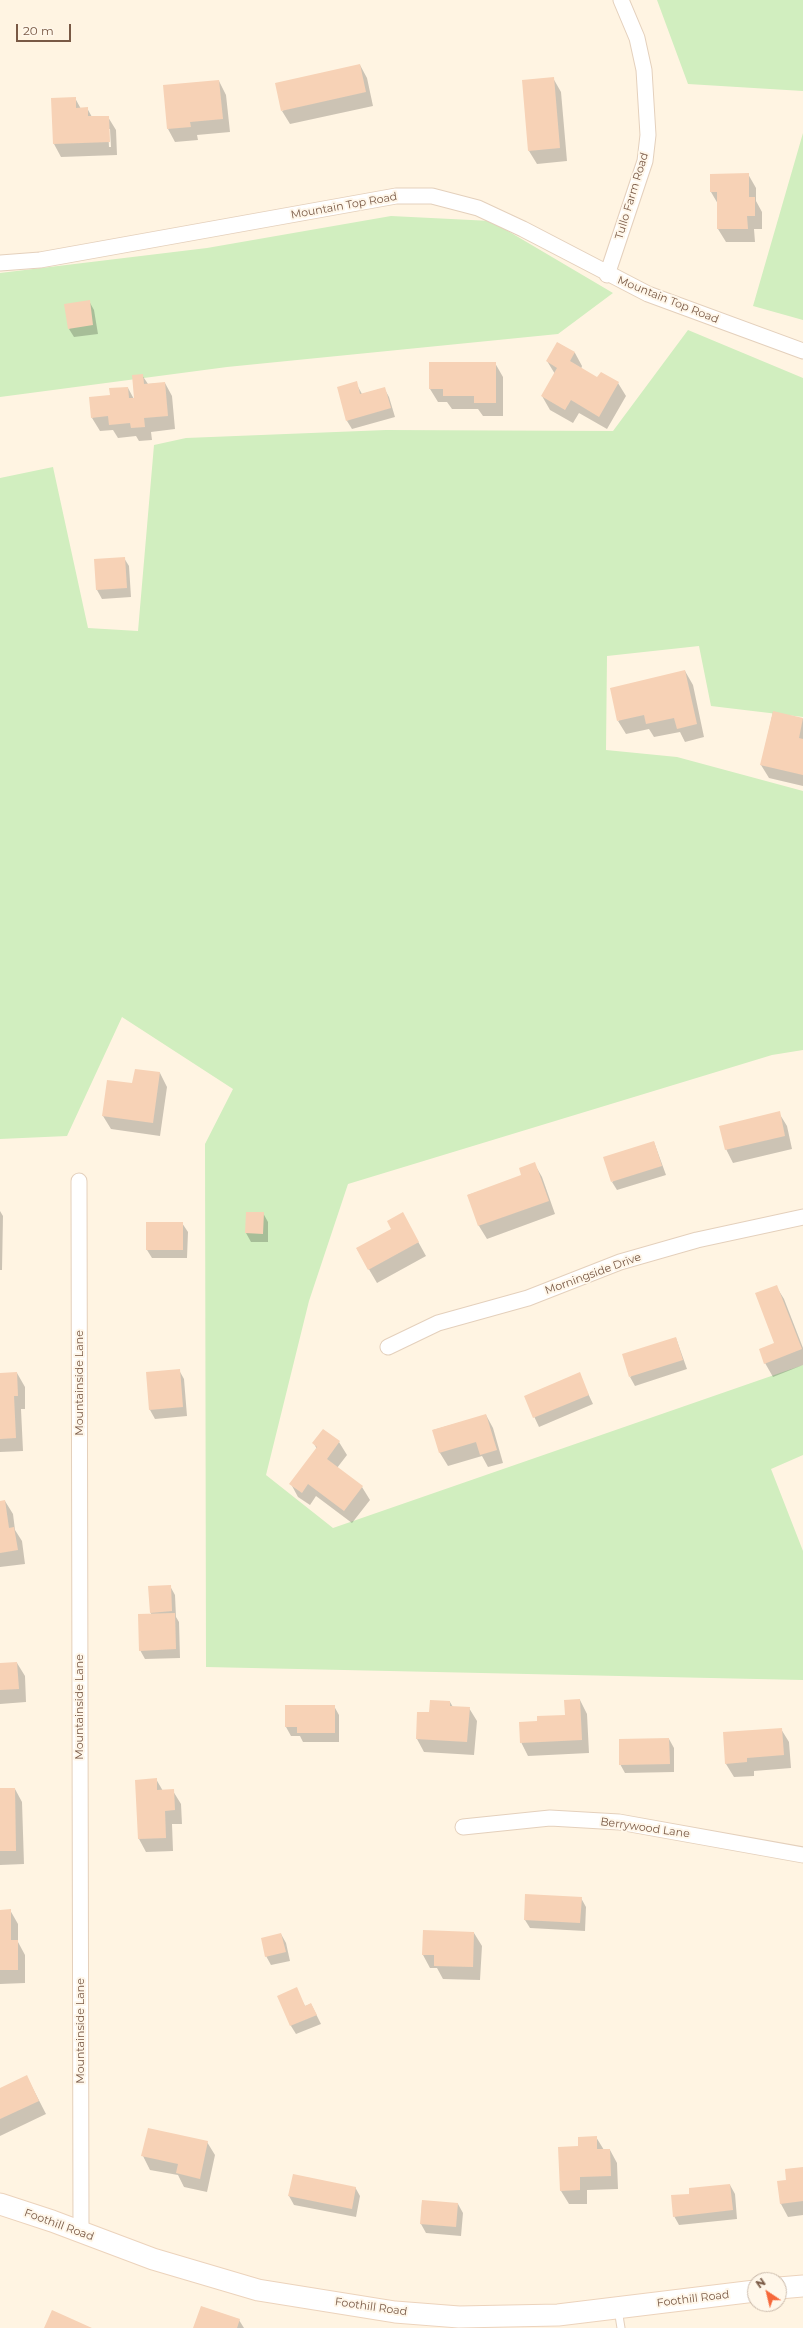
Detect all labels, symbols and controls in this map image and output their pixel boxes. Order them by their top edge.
scale bar [18,16,73,42]
text: 20 m [23,23,54,38]
street label: Tullo Farm Road [613,151,651,241]
street label: Mountain Top Road [290,190,398,222]
street label: Mountain Top Road [615,274,721,326]
street label: Morningside Drive [543,1250,643,1298]
street label: Mountainside Lane [73,1330,87,1436]
street label: Mountainside Lane [73,1654,87,1760]
street label: Berrywood Lane [599,1815,691,1841]
street label: Mountainside Lane [74,1978,88,2084]
street label: Foothill Road [22,2206,96,2244]
north arrow [747,2272,787,2312]
text: N [753,2275,768,2291]
street label: Foothill Road [656,2288,730,2310]
street label: Foothill Road [334,2295,408,2319]

